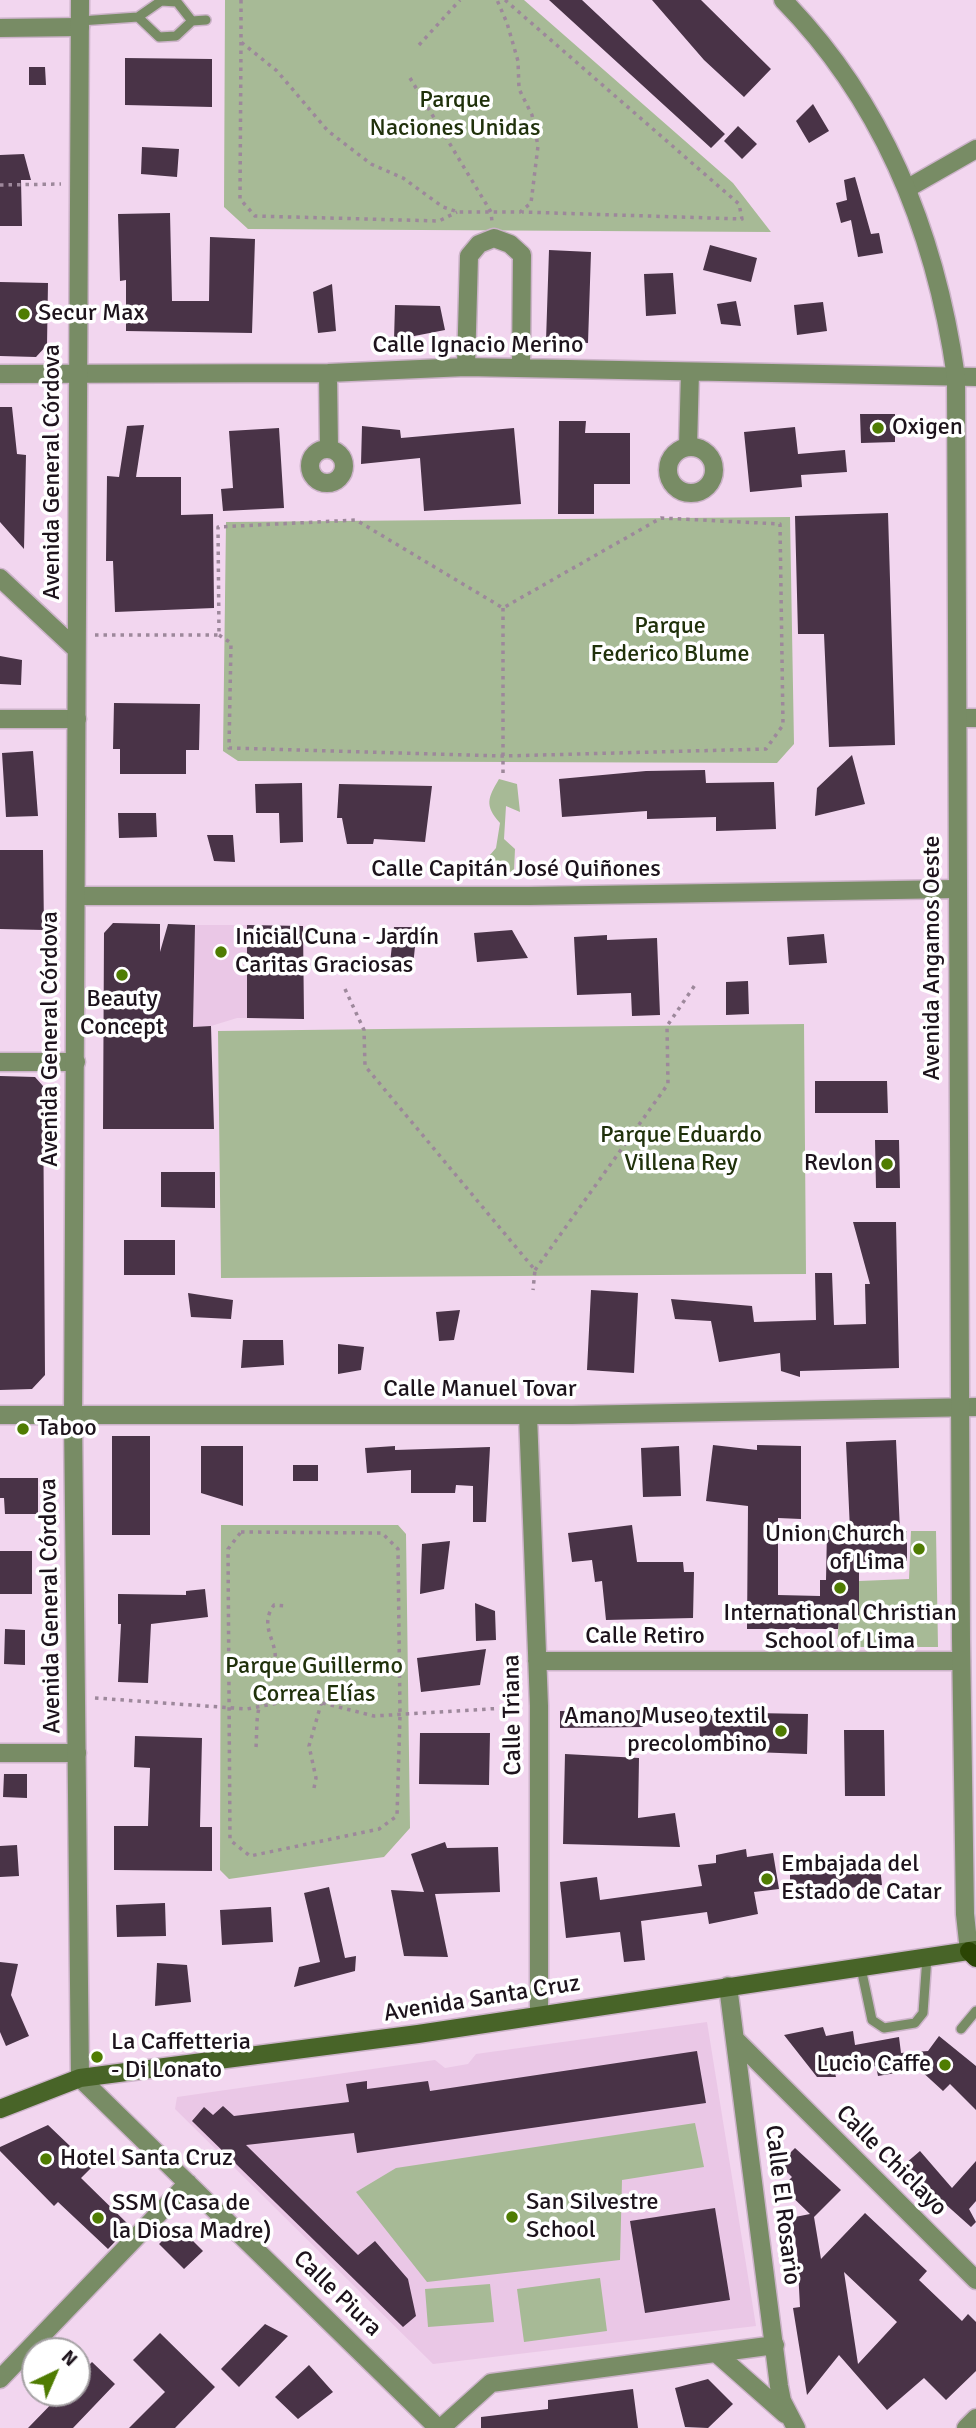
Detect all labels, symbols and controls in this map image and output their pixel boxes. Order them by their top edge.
park label: Parque Naciones Unidas [370,87,540,143]
place label: Secur Max [38,300,144,328]
marker: Secur Max [16,306,32,322]
street label: Calle Ignacio Merino [373,332,583,360]
street label: Avenida General Córdova [39,344,67,600]
place label: Oxigen [892,414,963,442]
marker: Oxigen [870,420,886,436]
park label: Parque Federico Blume [591,613,749,669]
street label: Avenida Angamos Oeste [919,835,947,1081]
street label: Calle Capitán José Quiñones [371,856,661,884]
street label: Avenida General Córdova [37,911,65,1167]
place label: Inicial Cuna - Jardín Caritas Graciosas [235,924,439,980]
marker: Inicial Cuna - Jardín Caritas Graciosas [213,944,229,960]
marker: Beauty Concept [114,967,130,983]
place label: Beauty Concept [80,986,164,1042]
park label: Parque Eduardo Villena Rey [600,1122,762,1178]
place label: Revlon [804,1150,873,1178]
marker: Revlon [879,1156,895,1172]
street label: Calle Manuel Tovar [383,1376,577,1404]
place label: Taboo [37,1415,97,1443]
marker: Taboo [15,1421,31,1437]
street label: Avenida General Córdova [34,1478,68,1734]
place label: Union Church of Lima [765,1521,905,1577]
marker: Union Church of Lima [911,1541,927,1557]
marker: International Christian School of Lima [832,1580,848,1596]
place label: International Christian School of Lima [723,1600,957,1656]
street label: Calle Retiro [585,1623,705,1651]
park label: Parque Guillermo Correa Elías [225,1653,403,1709]
street label: Calle Triana [498,1654,528,1776]
place label: Amano Museo textil precolombino [564,1703,767,1759]
marker: Amano Museo textil precolombino [773,1723,789,1739]
place label: Embajada del Estado de Catar [781,1851,942,1907]
marker: Embajada del Estado de Catar [759,1871,775,1887]
street label: Avenida Santa Cruz [382,1969,582,2029]
place label: La Caffetteria - Di Lonato [111,2029,251,2085]
marker: La Caffetteria - Di Lonato [89,2049,105,2065]
place label: Lucio Caffe [817,2051,931,2079]
marker: Lucio Caffe [937,2057,953,2073]
street label: Calle Chiclayo [830,2100,952,2222]
street label: Calle El Rosario [758,2123,806,2287]
place label: Hotel Santa Cruz [60,2145,233,2173]
marker: Hotel Santa Cruz [38,2151,54,2167]
place label: San Silvestre School [526,2189,658,2245]
place label: SSM (Casa de la Diosa Madre) [112,2190,272,2246]
marker: San Silvestre School [504,2209,520,2225]
marker: SSM (Casa de la Diosa Madre) [90,2210,106,2226]
street label: Calle Piura [287,2245,387,2343]
north arrow [21,2337,91,2407]
text: N [56,2345,82,2372]

